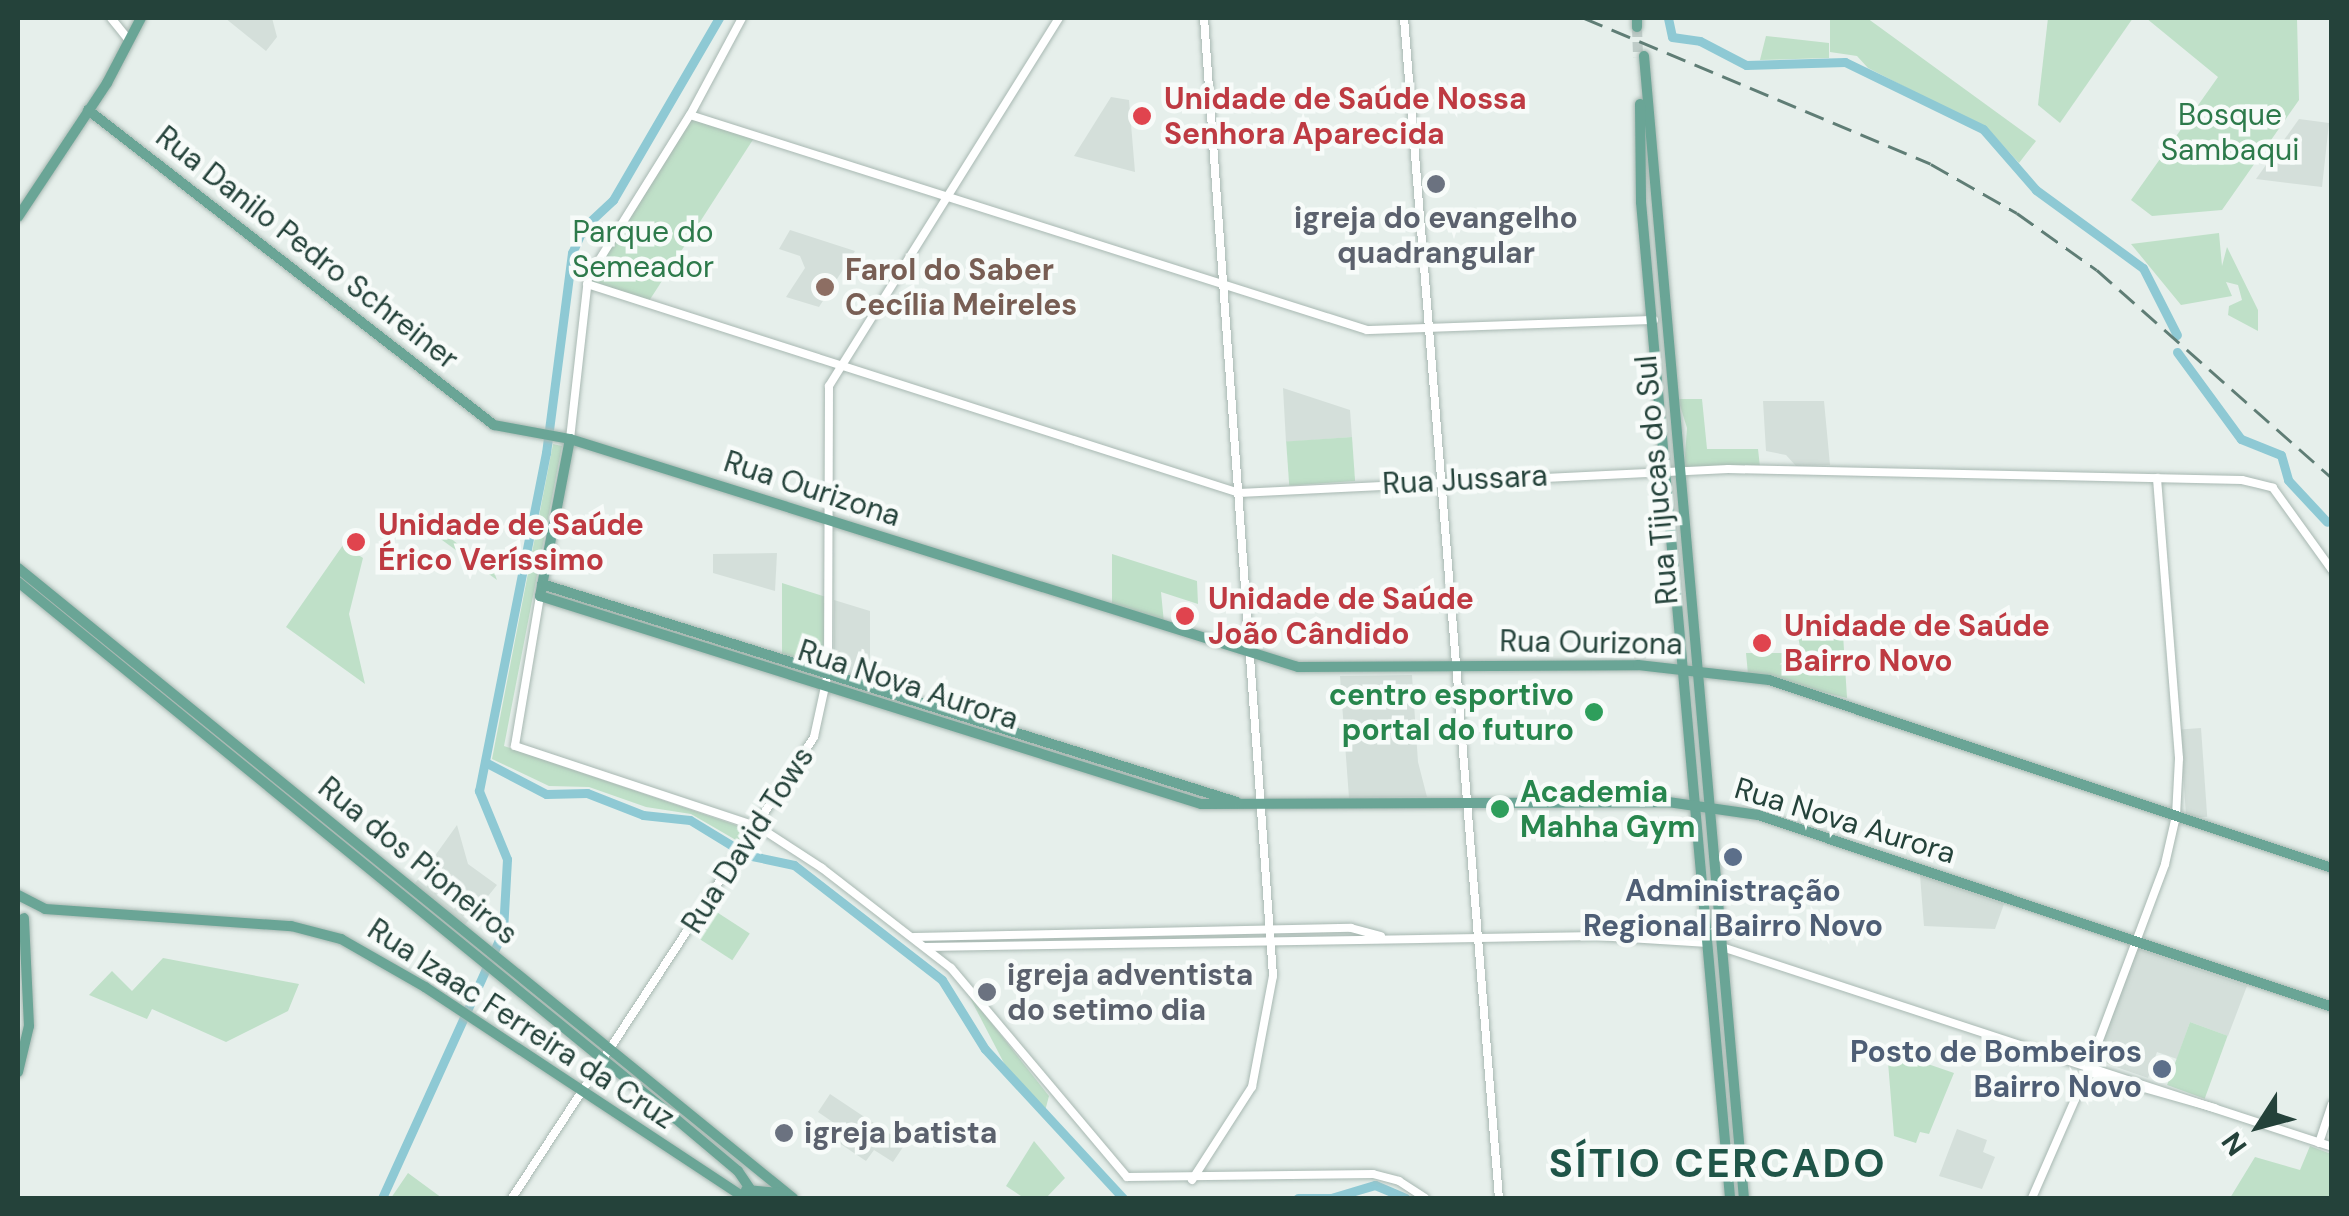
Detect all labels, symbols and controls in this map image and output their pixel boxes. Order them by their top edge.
place label: Unidade de Saúde Nossa Senhora Aparecida [1164,81,1527,152]
park label: Bosque Sambaqui [2161,97,2299,168]
marker: Unidade de Saúde Nossa Senhora Aparecida [1129,103,1155,129]
street label: Rua Danilo Pedro Schreiner [149,119,465,377]
marker: igreja do evangelho quadrangular [1425,173,1447,195]
place label: igreja do evangelho quadrangular [1294,200,1578,270]
park label: Parque do Semeador [572,214,714,284]
place label: Farol do Saber Cecília Meireles [845,252,1077,322]
marker: Farol do Saber Cecília Meireles [814,276,836,298]
street label: Rua Tijucas do Sul [1628,354,1686,606]
street label: Rua Ourizona [719,444,905,534]
street label: Rua Jussara [1381,458,1549,502]
place label: Unidade de Saúde Érico Veríssimo [378,507,644,578]
marker: Unidade de Saúde Érico Veríssimo [343,529,369,555]
place label: Unidade de Saúde João Cândido [1208,581,1474,652]
marker: Unidade de Saúde João Cândido [1172,603,1198,629]
place label: Unidade de Saúde Bairro Novo [1784,608,2050,678]
street label: Rua Ourizona [1499,623,1683,663]
marker: Unidade de Saúde Bairro Novo [1749,630,1775,656]
street label: Rua Nova Aurora [794,633,1022,737]
place label: centro esportivo portal do futuro [1329,677,1574,748]
marker: centro esportivo portal do futuro [1583,701,1605,723]
street label: Rua David Tows [674,740,822,940]
street label: Rua dos Pioneiros [311,770,525,952]
street label: Rua Nova Aurora [1730,770,1960,872]
place label: Academia Mahha Gym [1520,774,1696,844]
marker: Academia Mahha Gym [1489,798,1511,820]
marker: Administração Regional Bairro Novo [1722,846,1744,868]
place label: Administração Regional Bairro Novo [1583,873,1883,944]
street label: Rua Izaac Ferreira da Cruz [361,911,681,1137]
place label: igreja adventista do setimo dia [1007,957,1253,1028]
marker: igreja adventista do setimo dia [976,981,998,1003]
place label: Posto de Bombeiros Bairro Novo [1850,1034,2142,1104]
marker: Posto de Bombeiros Bairro Novo [2151,1058,2173,1080]
north arrow [2209,1076,2309,1176]
place label: igreja batista [804,1115,997,1151]
marker: igreja batista [773,1122,795,1144]
text: N [2213,1125,2255,1163]
district label: SÍTIO CERCADO [1549,1139,1887,1187]

